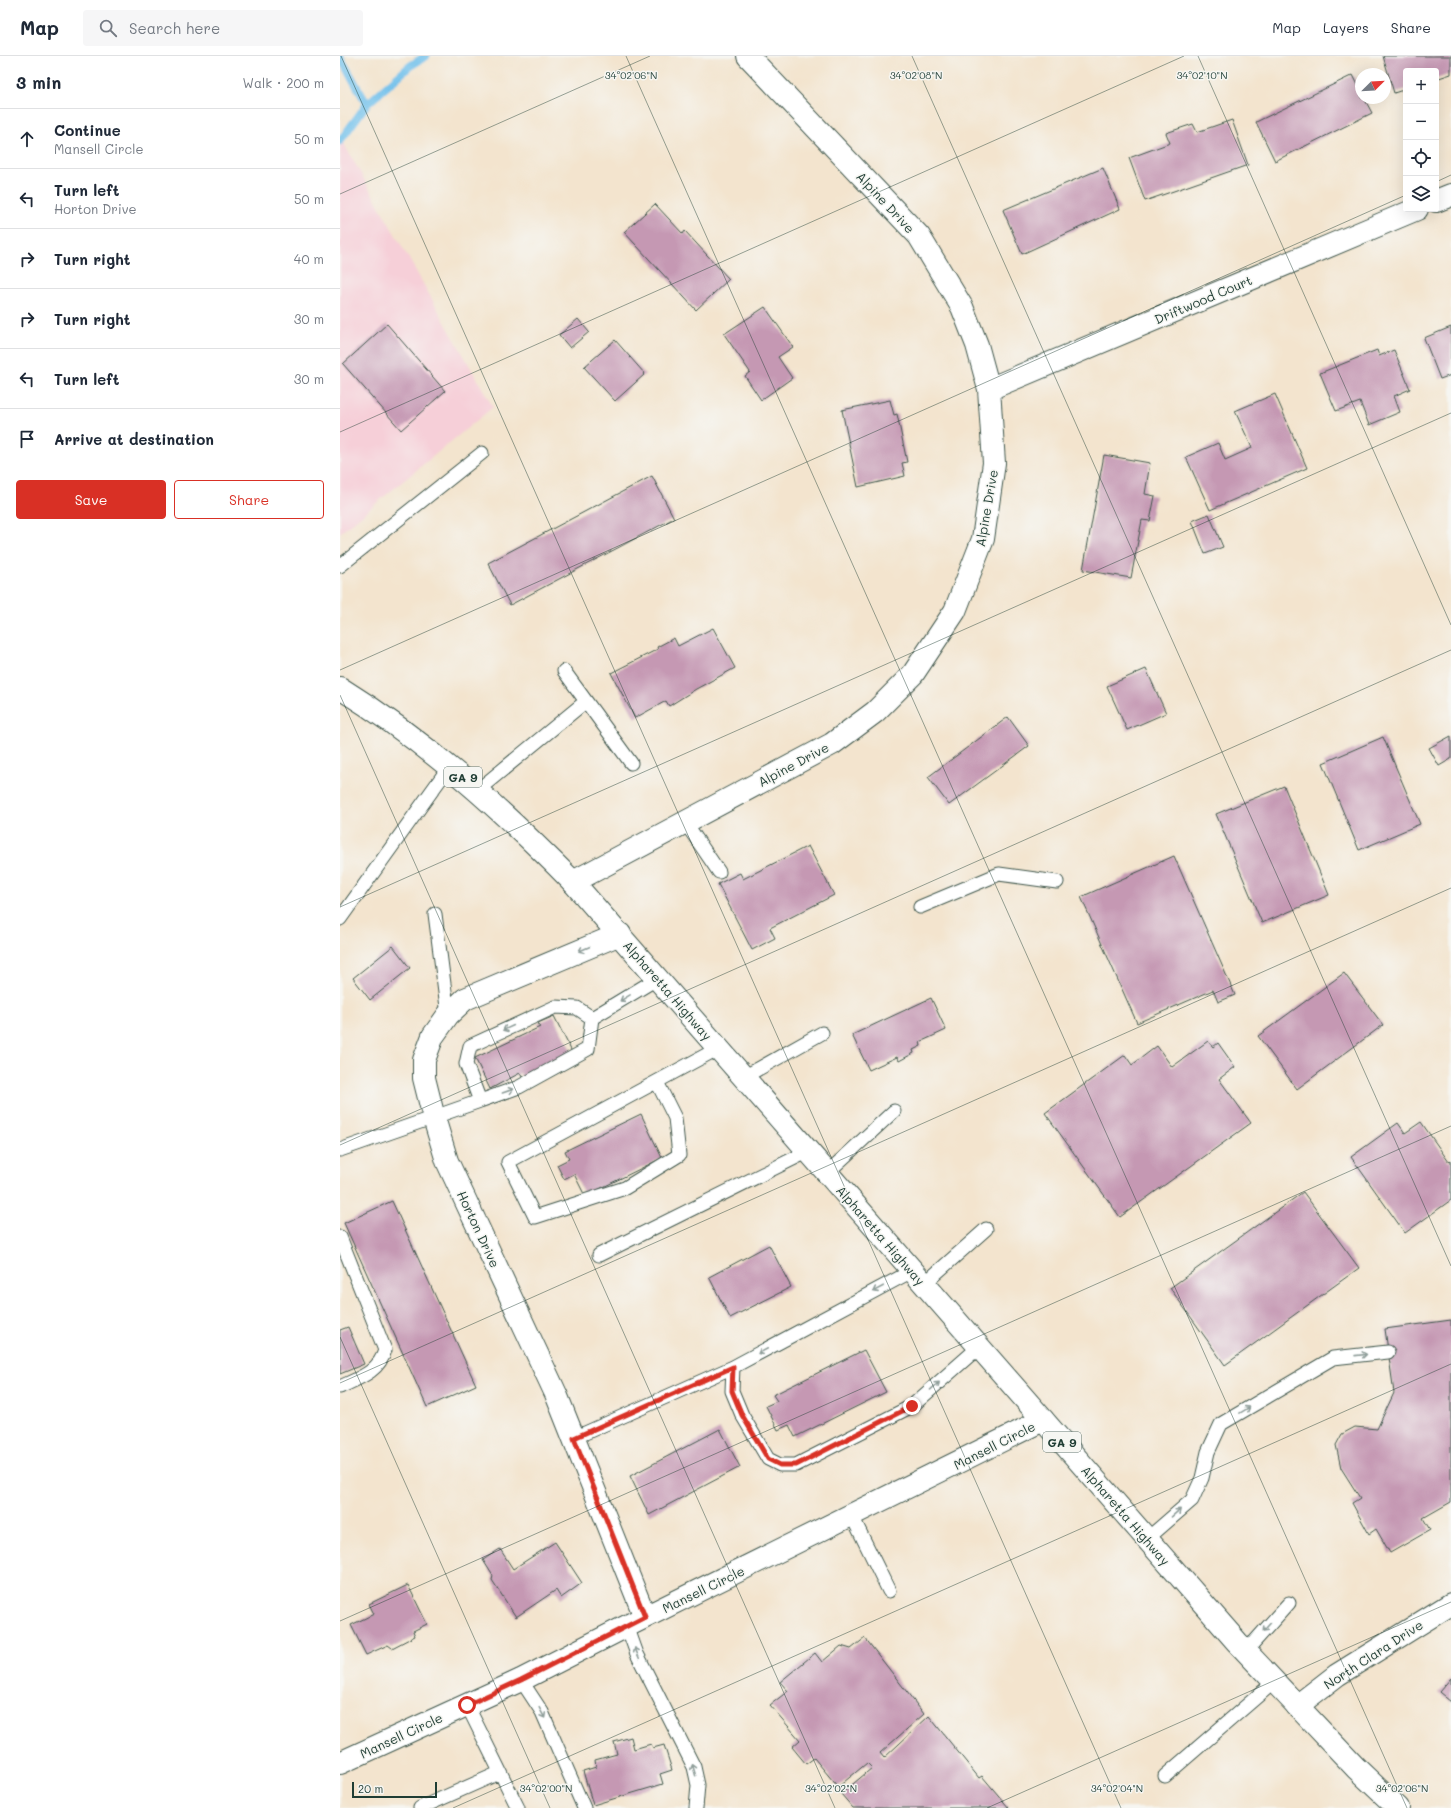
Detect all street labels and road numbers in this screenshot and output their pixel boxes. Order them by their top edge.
street label: Alpine Drive [853,168,919,236]
street label: Driftwood Court [1152,271,1255,327]
street label: Alpine Drive [971,468,1001,548]
street label: Alpine Drive [755,738,831,790]
road number: GA 9 [444,767,482,787]
street label: Alpharetta Highway [620,936,716,1044]
street label: Alpharetta Highway [833,1181,929,1289]
street label: Horton Drive [454,1188,504,1270]
street label: Mansell Circle [950,1417,1038,1473]
road number: GA 9 [1043,1432,1081,1452]
street label: Alpharetta Highway [1078,1461,1174,1569]
street label: Mansell Circle [659,1562,747,1616]
street label: North Clara Drive [1320,1616,1426,1692]
street label: Mansell Circle [357,1708,445,1762]

